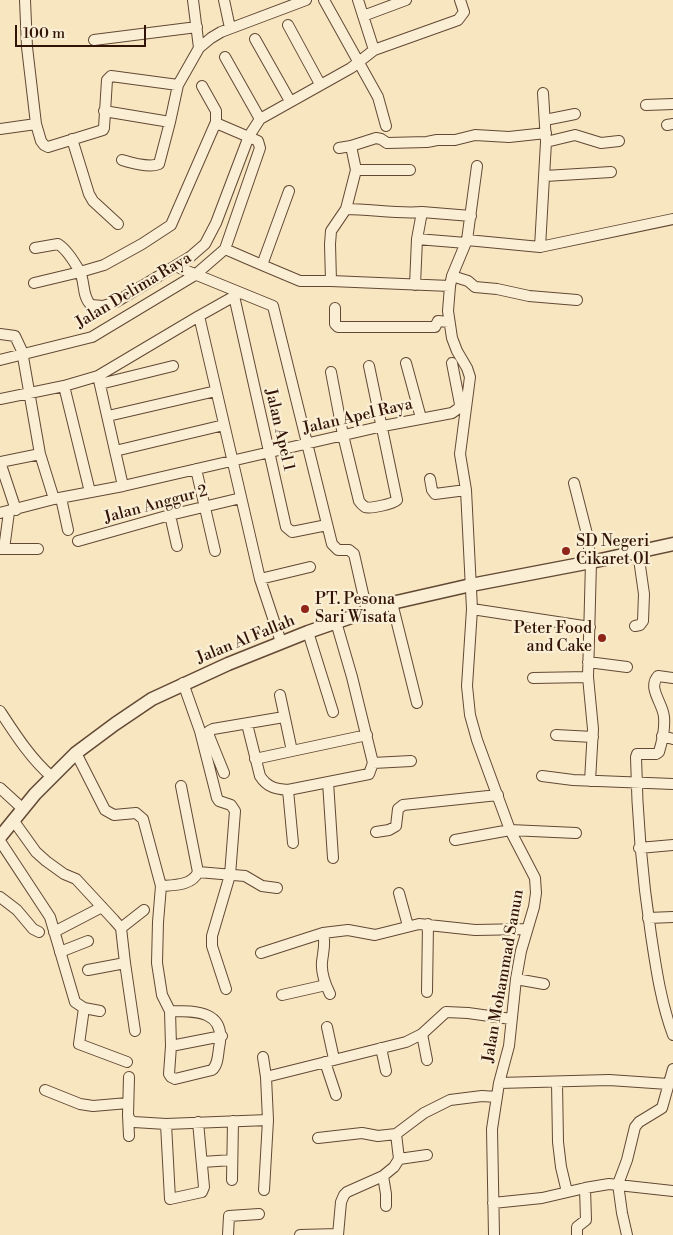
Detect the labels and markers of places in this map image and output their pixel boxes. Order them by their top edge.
place label: SD Negeri Cikaret 01 [576,532,650,570]
marker: SD Negeri Cikaret 01 [560,545,572,557]
place label: PT. Pesona Sari Wisata [315,590,396,628]
marker: PT. Pesona Sari Wisata [299,603,311,615]
place label: Peter Food and Cake [514,619,592,657]
marker: Peter Food and Cake [596,632,608,644]

